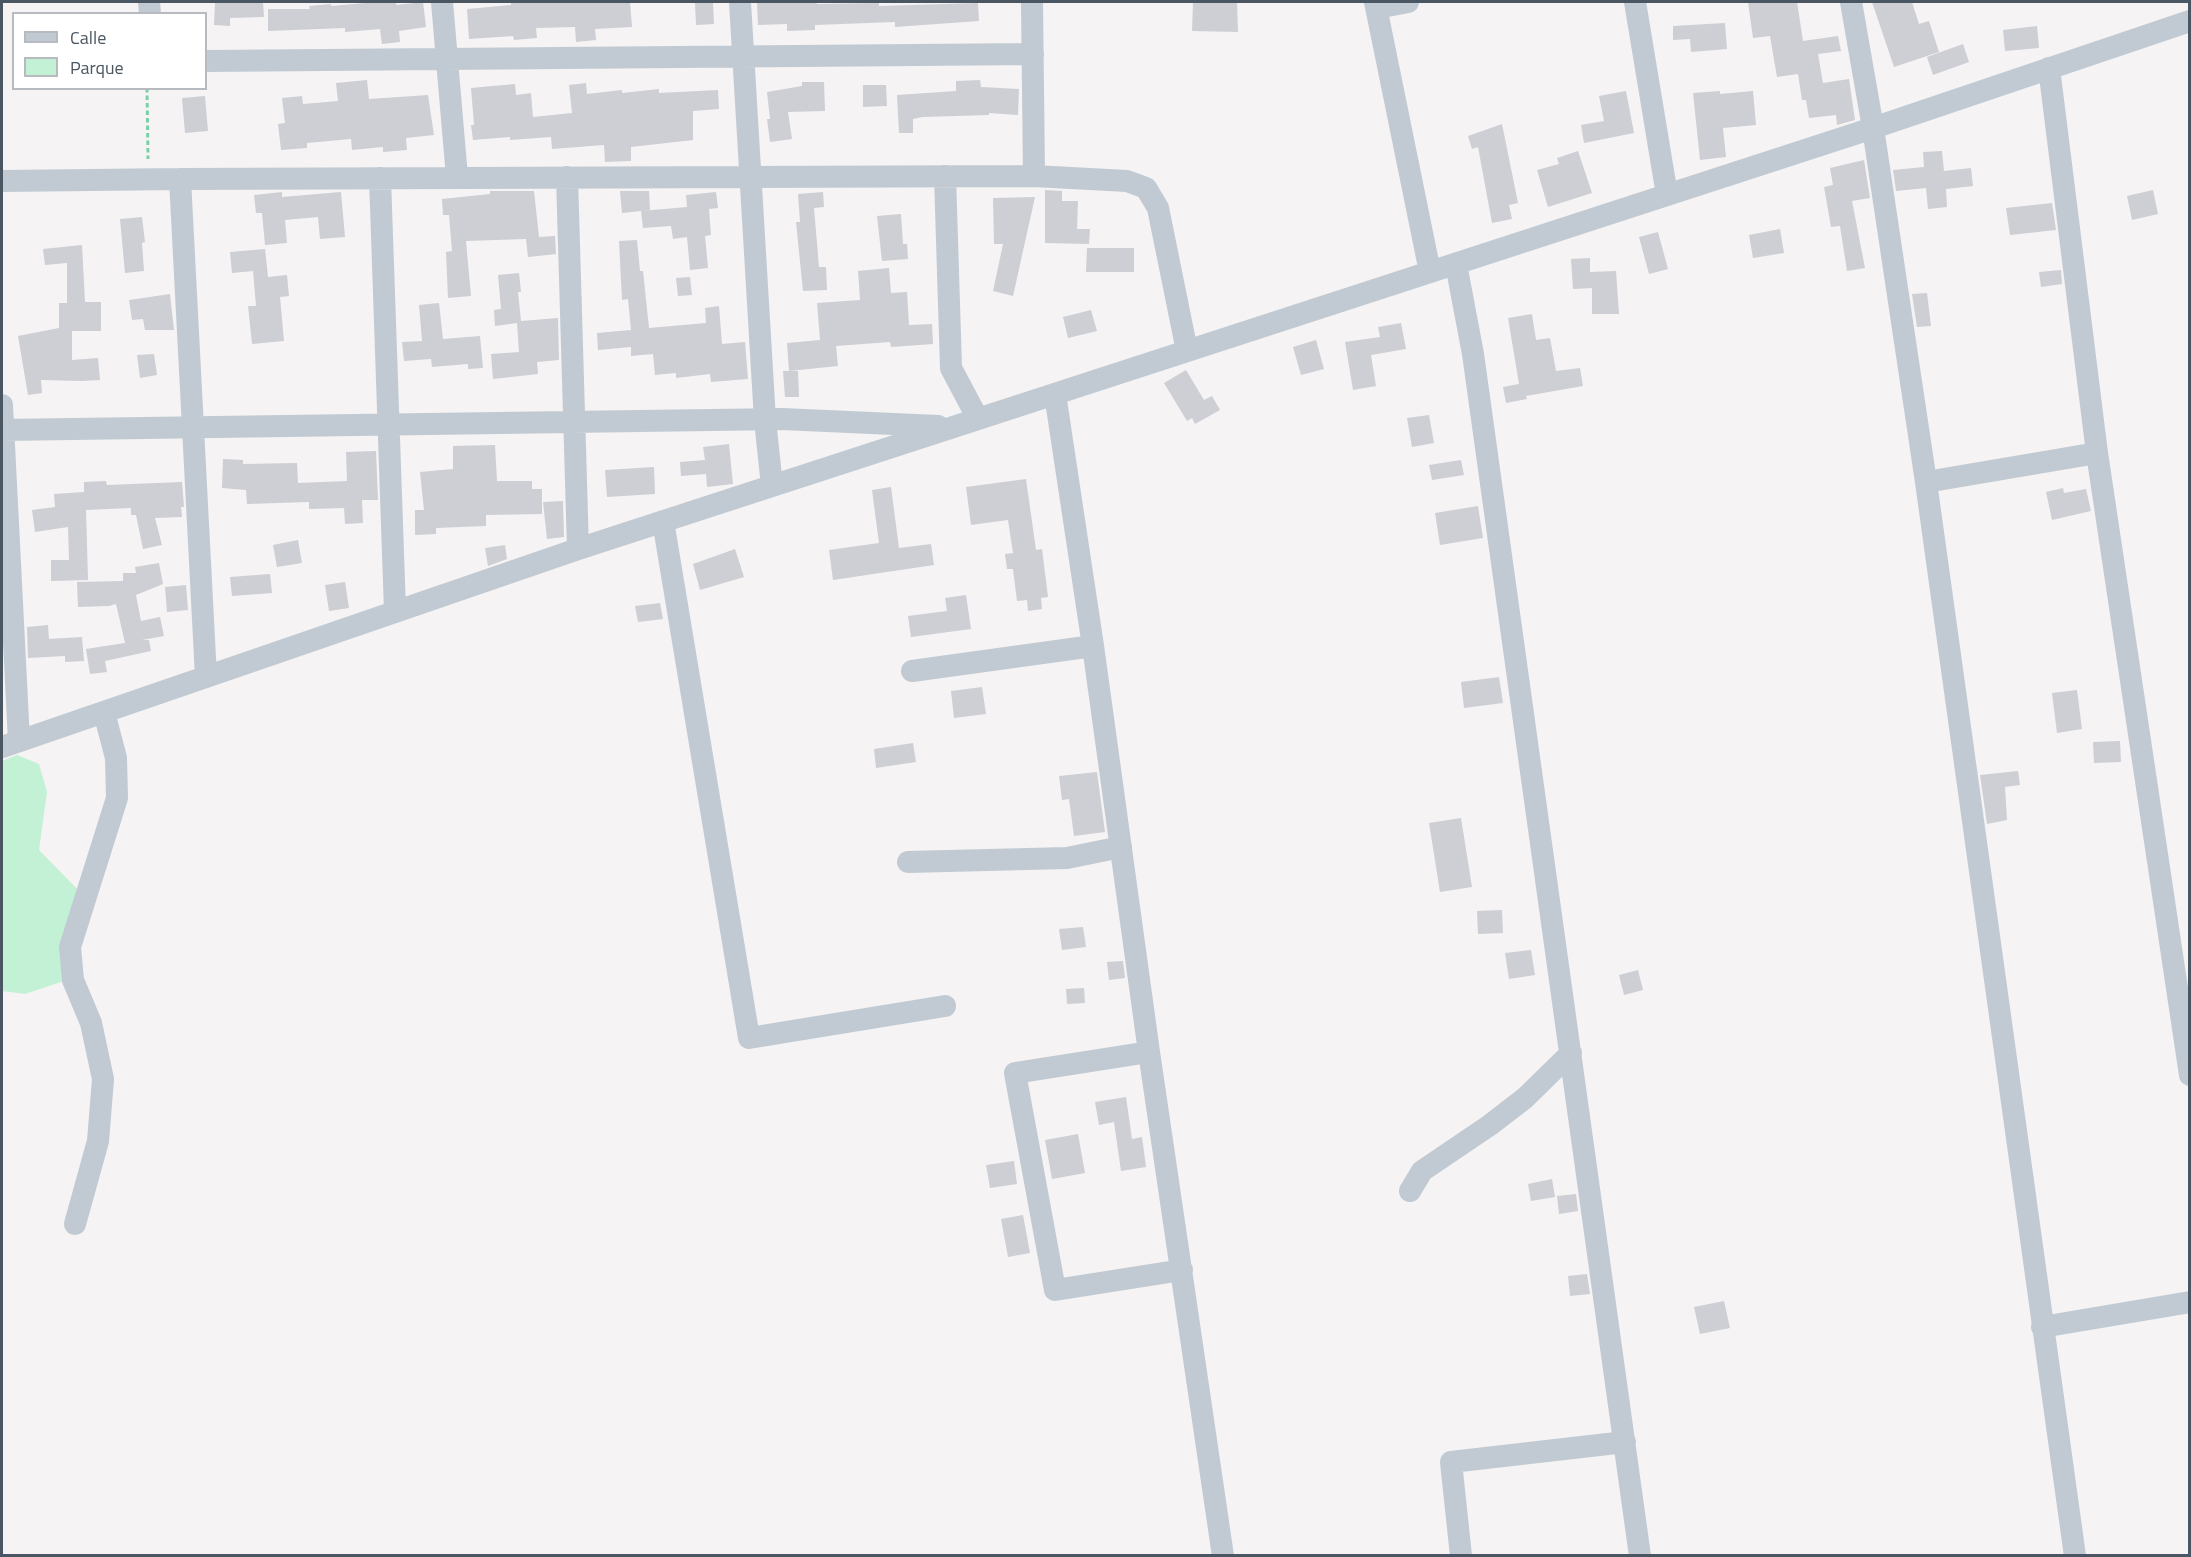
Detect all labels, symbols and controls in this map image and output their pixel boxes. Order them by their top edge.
legend [12,12,207,90]
text: Calle [70,24,106,51]
text: Parque [70,54,124,81]

